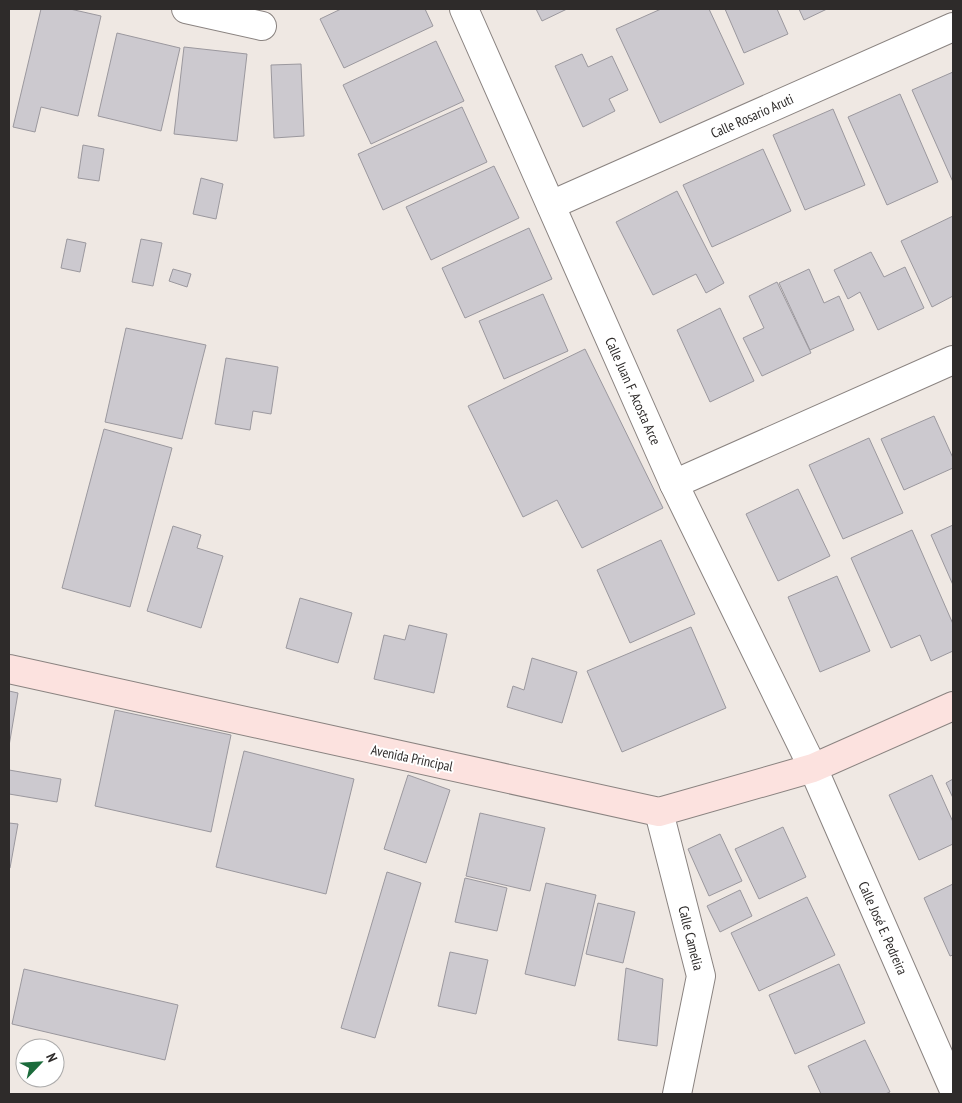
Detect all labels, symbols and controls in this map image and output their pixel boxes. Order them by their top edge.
street label: Calle Rosario Aruti [708,90,796,142]
street label: Calle Juan F. Acosta Arce [601,334,665,448]
street label: Avenida Principal [369,741,455,776]
street label: Calle José E. Pedreira [854,878,912,978]
street label: Calle Camelia [674,904,708,972]
north arrow [15,1038,65,1088]
text: N [42,1050,62,1065]

